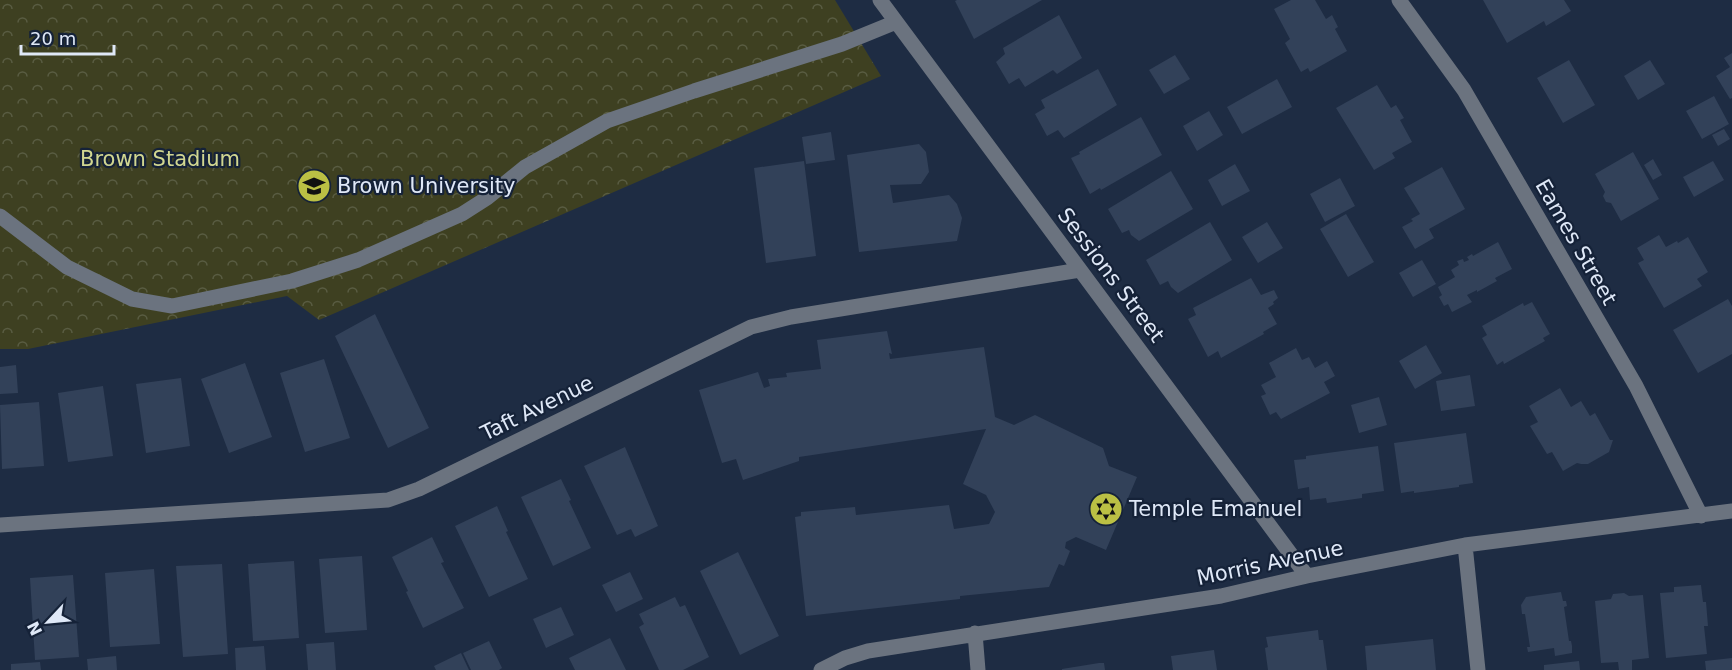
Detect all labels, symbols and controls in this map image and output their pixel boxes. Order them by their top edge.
scale bar [21,18,114,56]
text: 20 m [30,28,76,49]
park label: Brown Stadium [80,147,240,171]
school or university icon: Brown University [296,168,332,204]
place label: Brown University [337,174,516,198]
street label: Eames Street [1530,175,1622,309]
street label: Sessions Street [1053,203,1169,347]
street label: Taft Avenue [476,370,597,446]
synagogue icon: Temple Emanuel [1088,491,1124,527]
place label: Temple Emanuel [1128,497,1302,521]
street label: Morris Avenue [1194,536,1346,590]
north arrow [18,592,78,652]
text: N [23,618,46,639]

